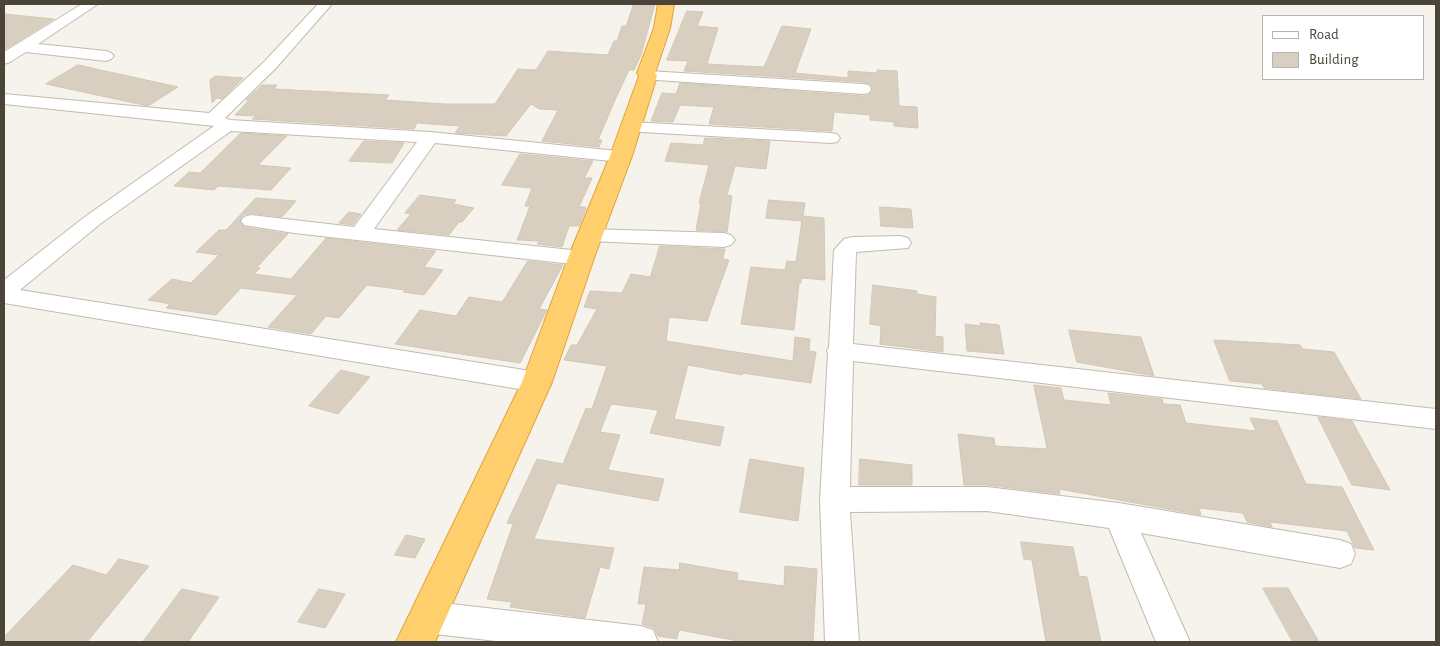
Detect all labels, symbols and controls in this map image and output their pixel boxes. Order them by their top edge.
legend [1262,15,1425,80]
text: Road [1309,27,1339,42]
text: Building [1309,52,1359,67]

